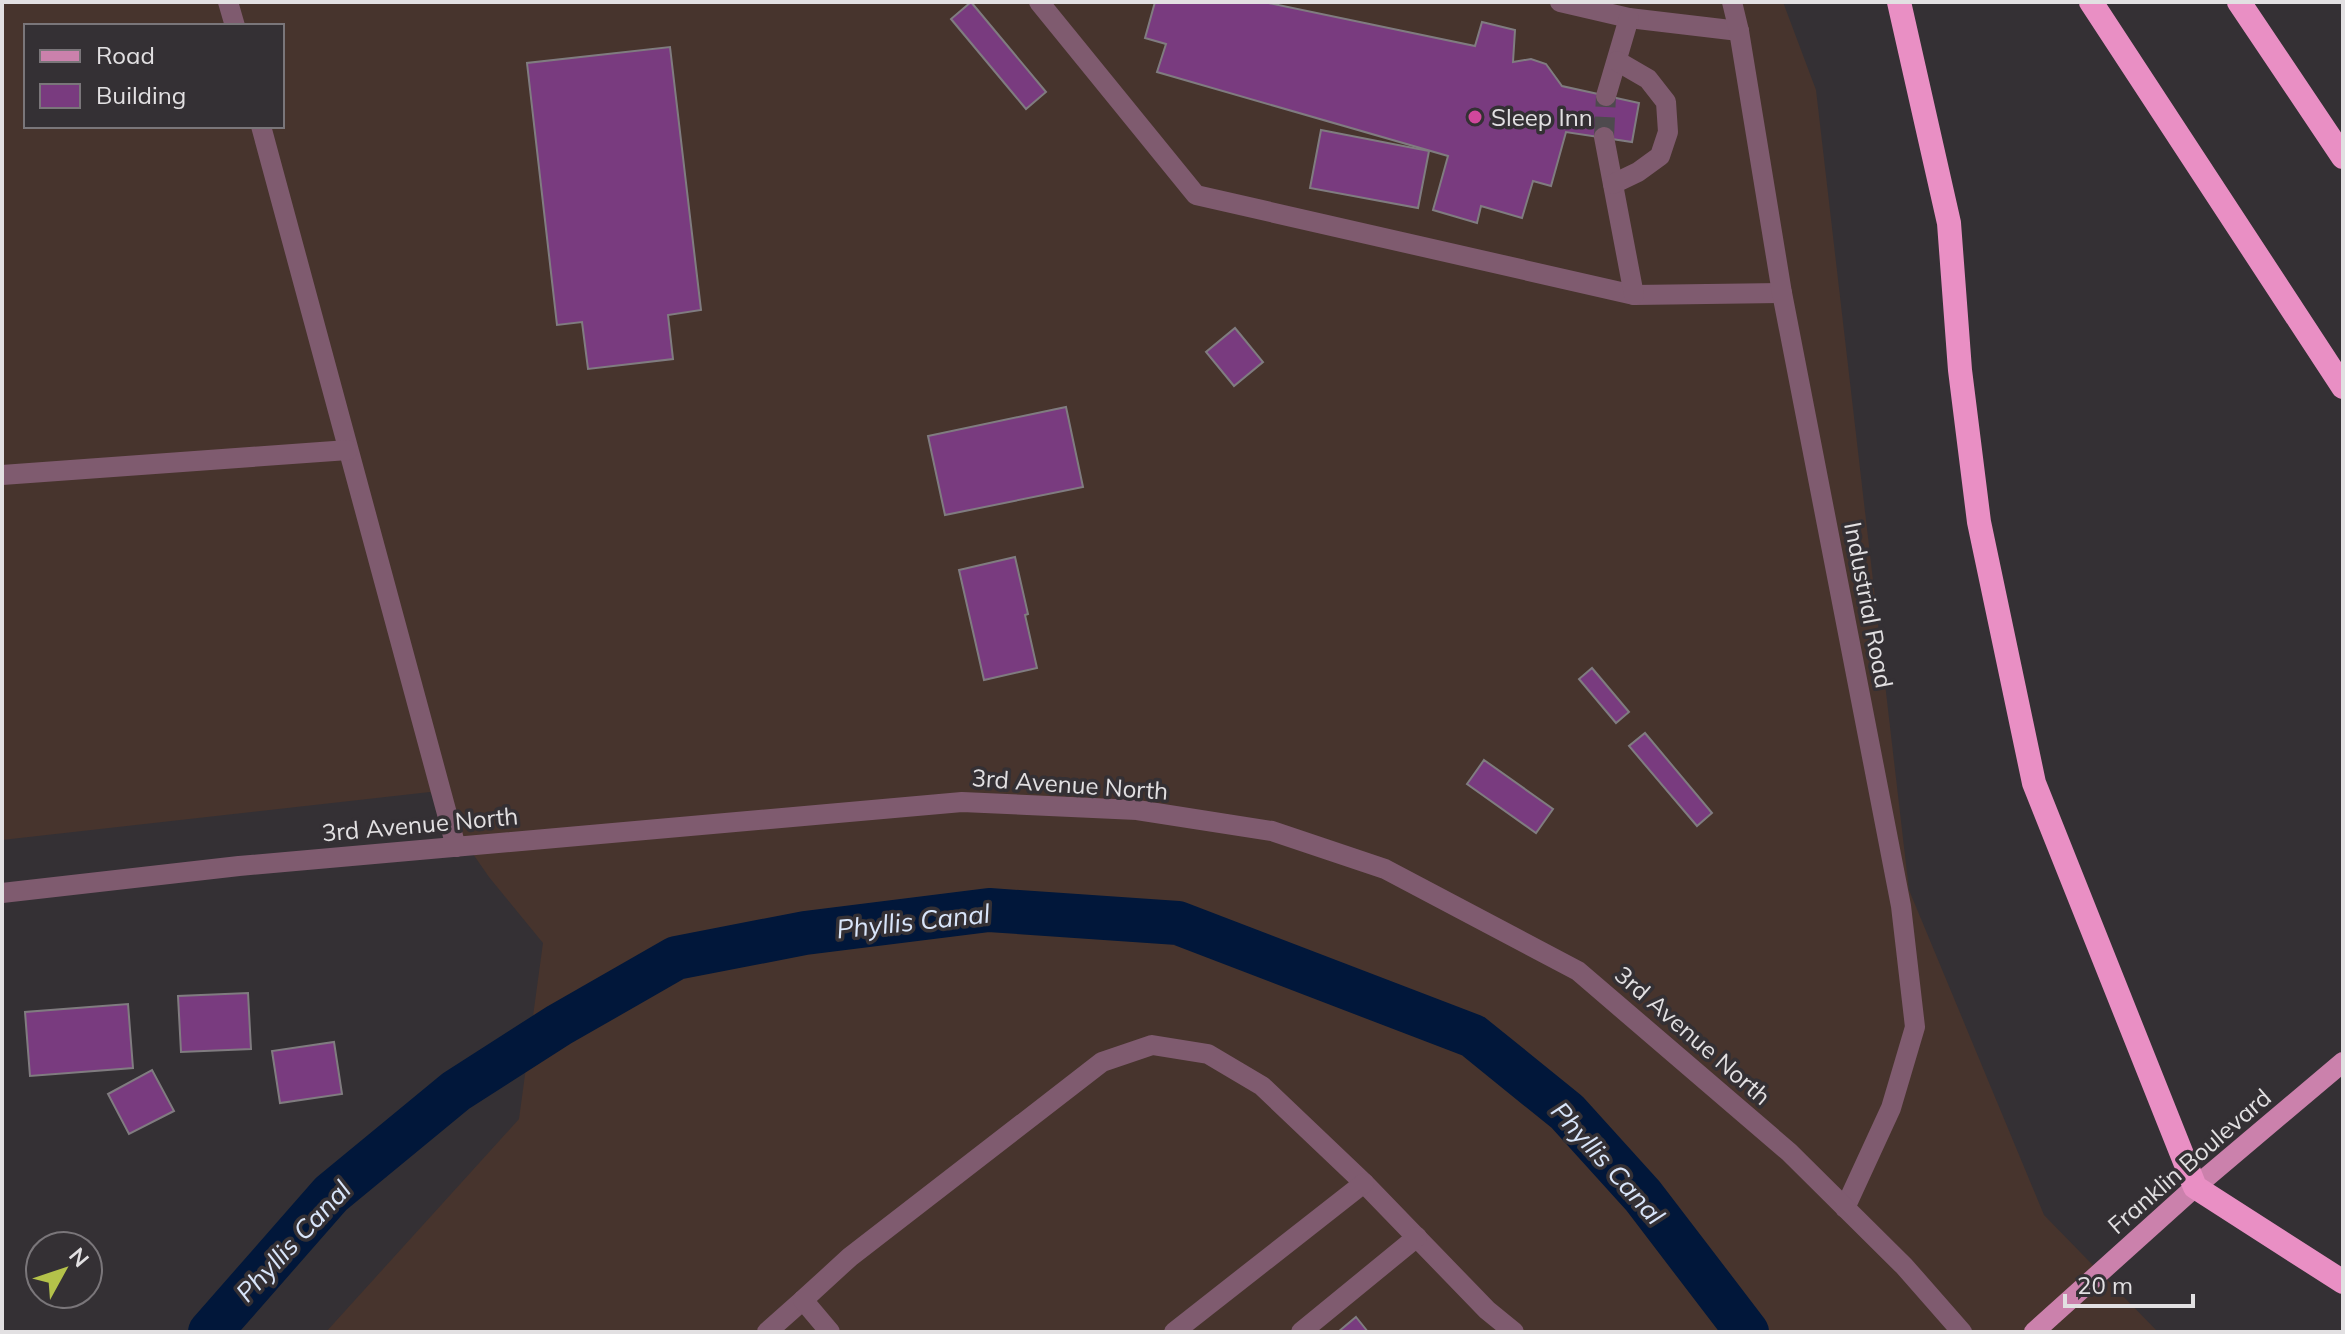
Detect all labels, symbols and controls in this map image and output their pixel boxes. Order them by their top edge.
legend [24,24,284,128]
text: Road [96,40,155,70]
text: Building [96,80,186,110]
place label: Sleep Inn [1491,102,1593,132]
marker: Sleep Inn [1466,108,1484,126]
street label: Industrial Road [1838,520,1900,690]
street label: 3rd Avenue North [971,762,1169,806]
street label: 3rd Avenue North [321,800,519,848]
water label: Phyllis Canal [835,896,992,945]
street label: 3rd Avenue North [1609,959,1777,1111]
street label: Franklin Boulevard [2101,1082,2277,1240]
water label: Phyllis Canal [1544,1095,1672,1232]
water label: Phyllis Canal [228,1173,358,1309]
north arrow [24,1230,104,1310]
text: N [63,1242,95,1273]
scale bar [2065,1258,2193,1308]
text: 20 m [2077,1270,2133,1300]

